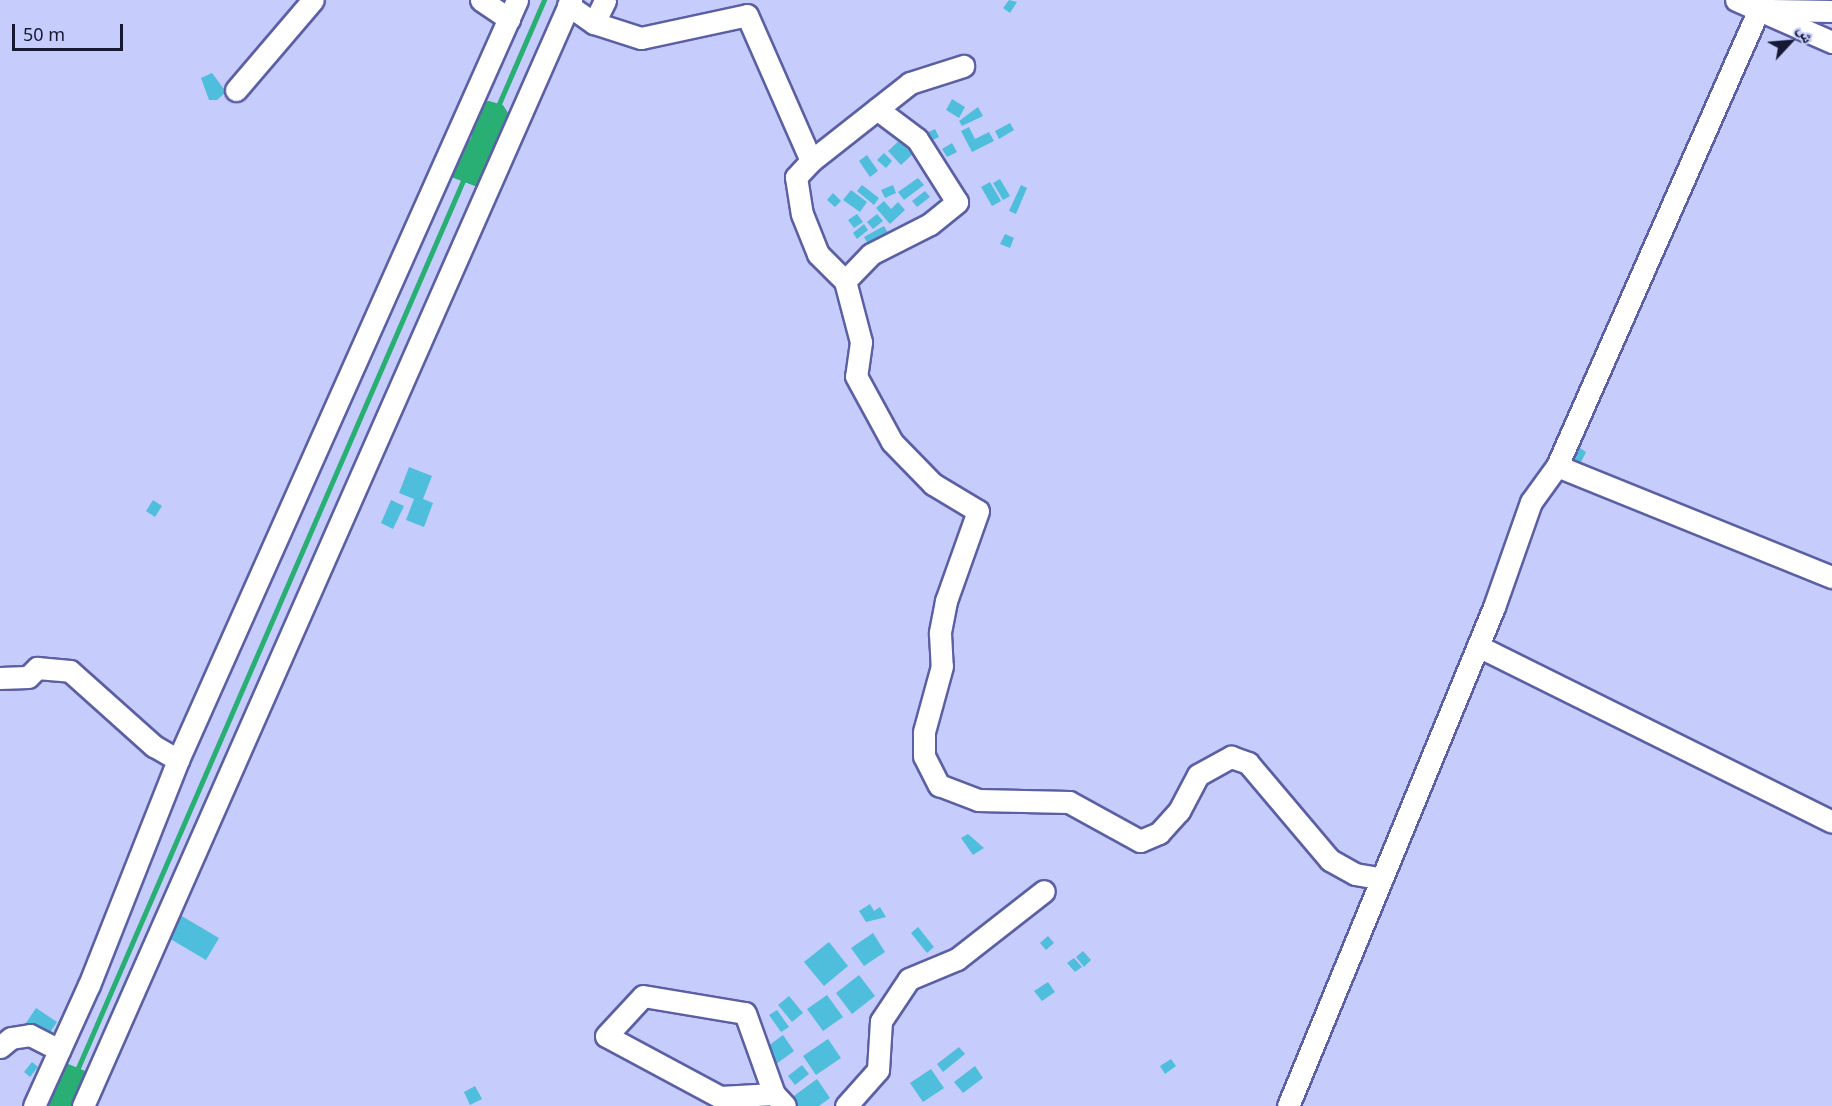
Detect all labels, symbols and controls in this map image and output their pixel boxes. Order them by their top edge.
scale bar [15,12,126,50]
north arrow [1760,12,1820,72]
text: 50 m [23,22,65,46]
text: ش [1793,22,1820,47]

